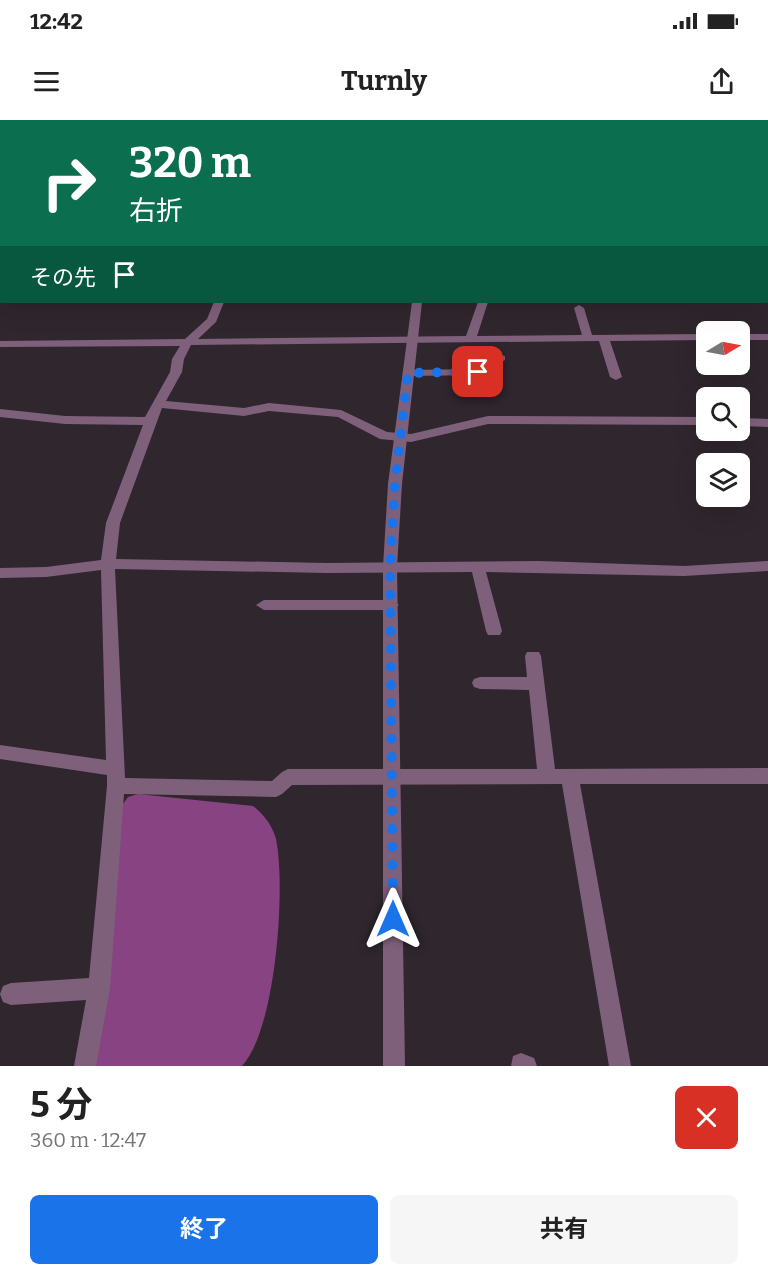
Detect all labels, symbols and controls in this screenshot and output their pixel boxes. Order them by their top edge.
text: 12:42 [30,8,83,35]
icon: menu [30,65,63,98]
text: Turnly [341,65,427,97]
icon: share [705,65,738,98]
text: 320 m [129,138,251,188]
icon: right [30,144,108,222]
text: 右折 [129,195,183,227]
icon: arrive [108,258,141,291]
text: その先 [30,264,96,291]
north arrow [696,321,750,375]
map controls [696,321,750,507]
pin [452,346,503,397]
icon: arrive [461,355,494,388]
button: search [696,387,750,441]
button: layers [696,453,750,507]
position arrow [361,887,425,951]
text: 5 分 [30,1083,92,1127]
button: close [675,1086,738,1149]
text: 360 m · 12:47 [30,1128,146,1152]
button: 終了 [30,1195,378,1264]
button: 共有 [390,1195,738,1264]

